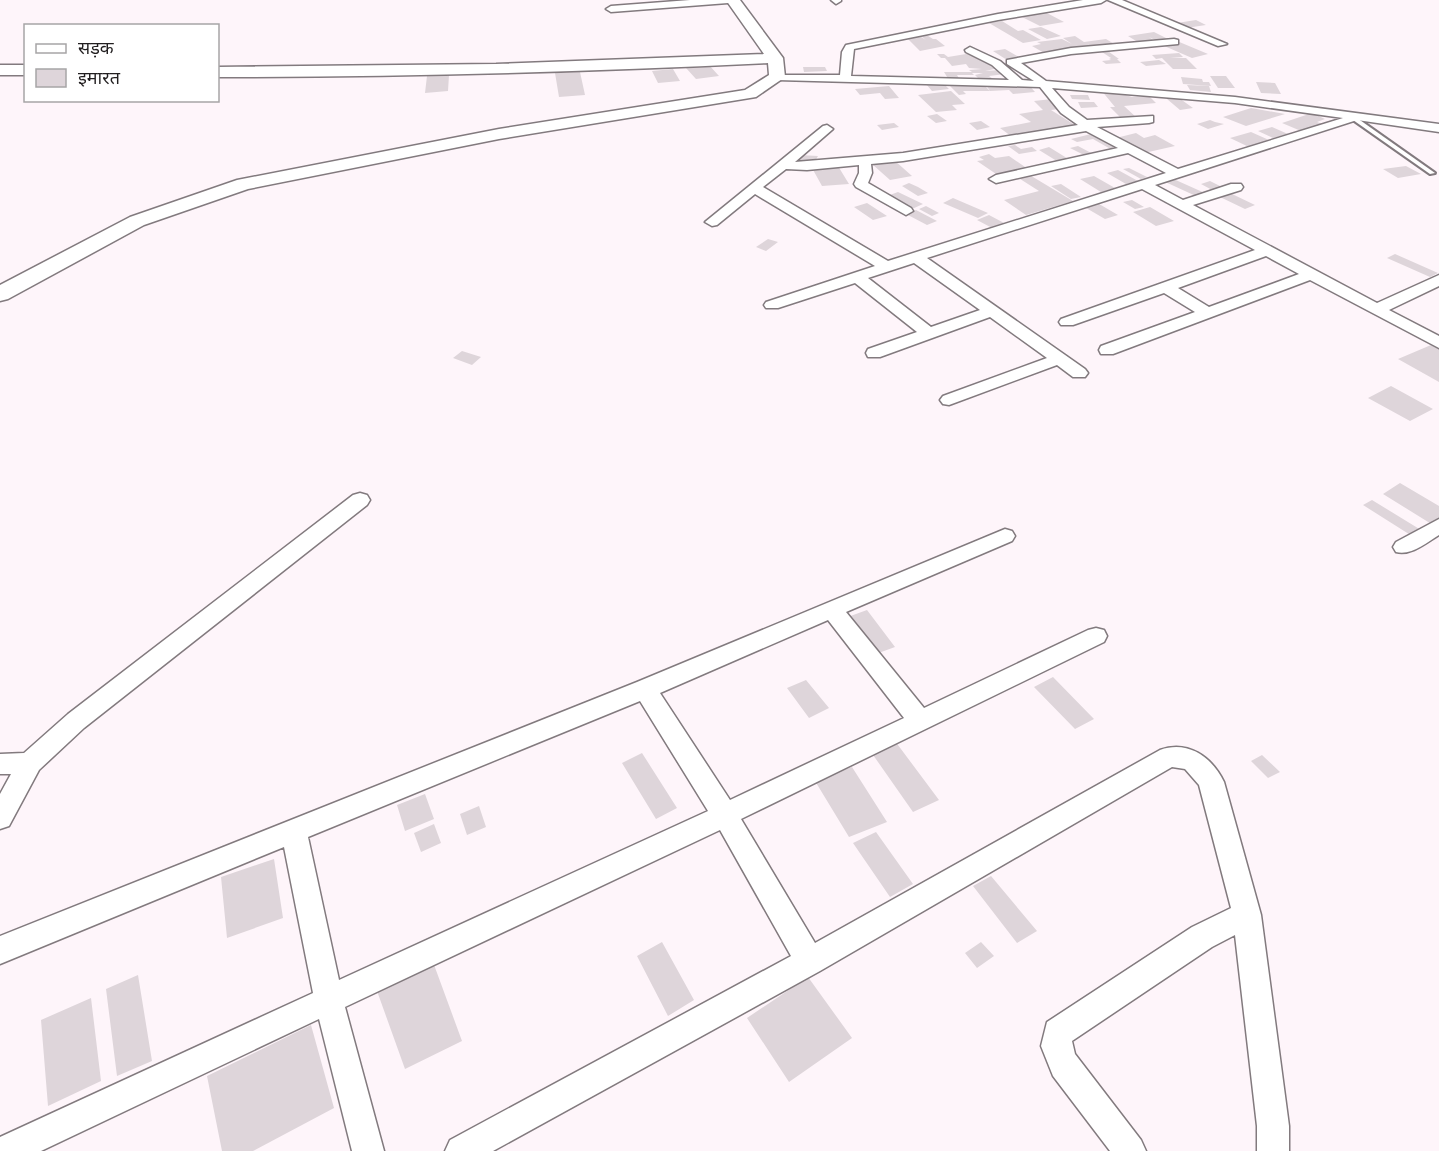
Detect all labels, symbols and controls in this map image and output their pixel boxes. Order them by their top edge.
legend [24,24,219,102]
text: सड़क [78,36,115,59]
text: इमारत [78,66,121,89]

